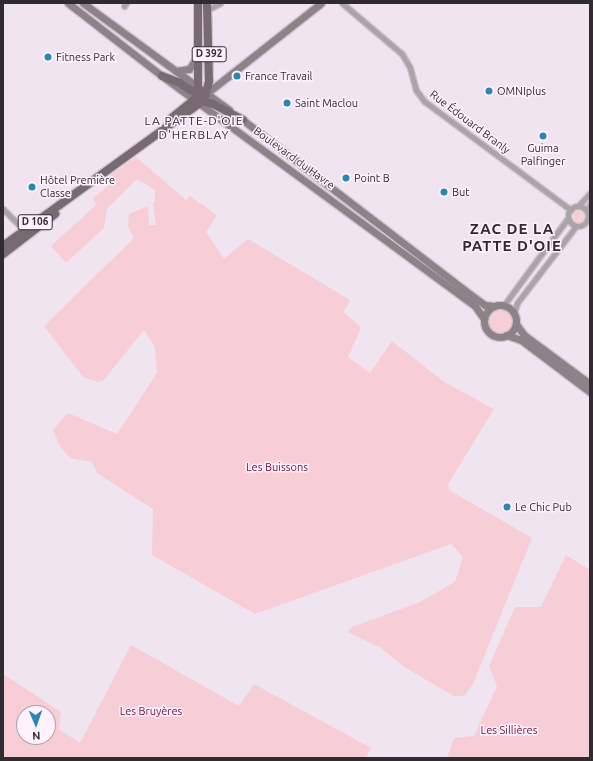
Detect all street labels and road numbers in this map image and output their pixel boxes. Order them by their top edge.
road number: D 392 [191,46,227,62]
street label: Rue Édouard Branly [427,88,513,156]
street label: Boulevard du Havre [251,124,337,192]
road number: D 106 [17,214,53,230]

